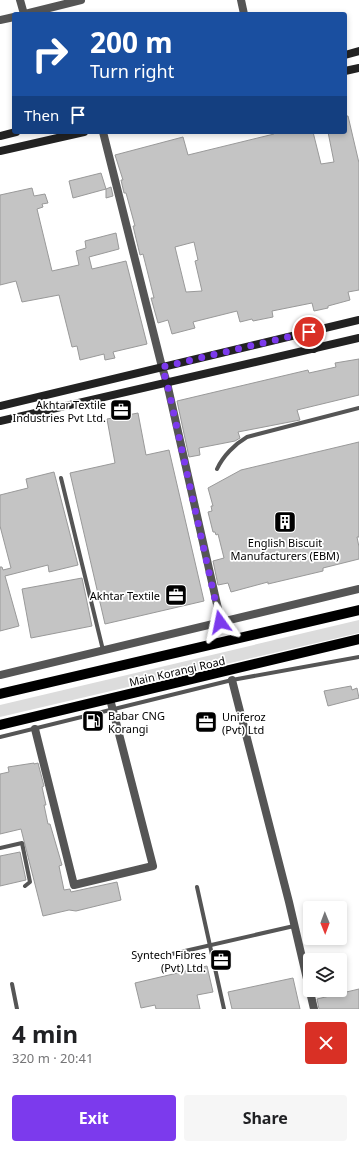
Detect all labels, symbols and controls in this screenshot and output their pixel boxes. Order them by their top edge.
text: 200 m [90,23,173,61]
icon: right [24,28,76,80]
text: Turn right [90,59,174,83]
icon: arrive [67,104,89,126]
text: Then [24,105,59,125]
pin [292,315,326,349]
icon: arrive [298,321,320,343]
place label: Akhtar Textile Industries Pvt Ltd. [12,397,106,425]
office icon: Akhtar Textile Industries Pvt Ltd. [108,397,134,423]
building icon: English Biscuit Manufacturers (EBM) [272,509,298,535]
place label: English Biscuit Manufacturers (EBM) [231,535,339,563]
office icon: Akhtar Textile [163,582,189,608]
place label: Akhtar Textile [90,588,160,603]
position arrow [199,601,241,643]
street label: Main Korangi Road [127,653,227,689]
fuel station icon: Babar CNG Korangi [80,708,106,734]
place label: Babar CNG Korangi [108,708,165,736]
office icon: Uniferoz (Pvt) Ltd [193,709,219,735]
place label: Uniferoz (Pvt) Ltd [222,709,266,737]
north arrow [303,901,347,945]
map controls [303,901,347,997]
place label: Syntech Fibres (Pvt) Ltd. [131,947,206,975]
office icon: Syntech Fibres (Pvt) Ltd. [208,947,234,973]
button: layers [303,953,347,997]
text: 4 min [12,1017,78,1050]
button: close [305,1022,347,1064]
text: 320 m · 20:41 [12,1049,93,1067]
button: Exit [12,1095,176,1141]
button: Share [184,1095,347,1141]

